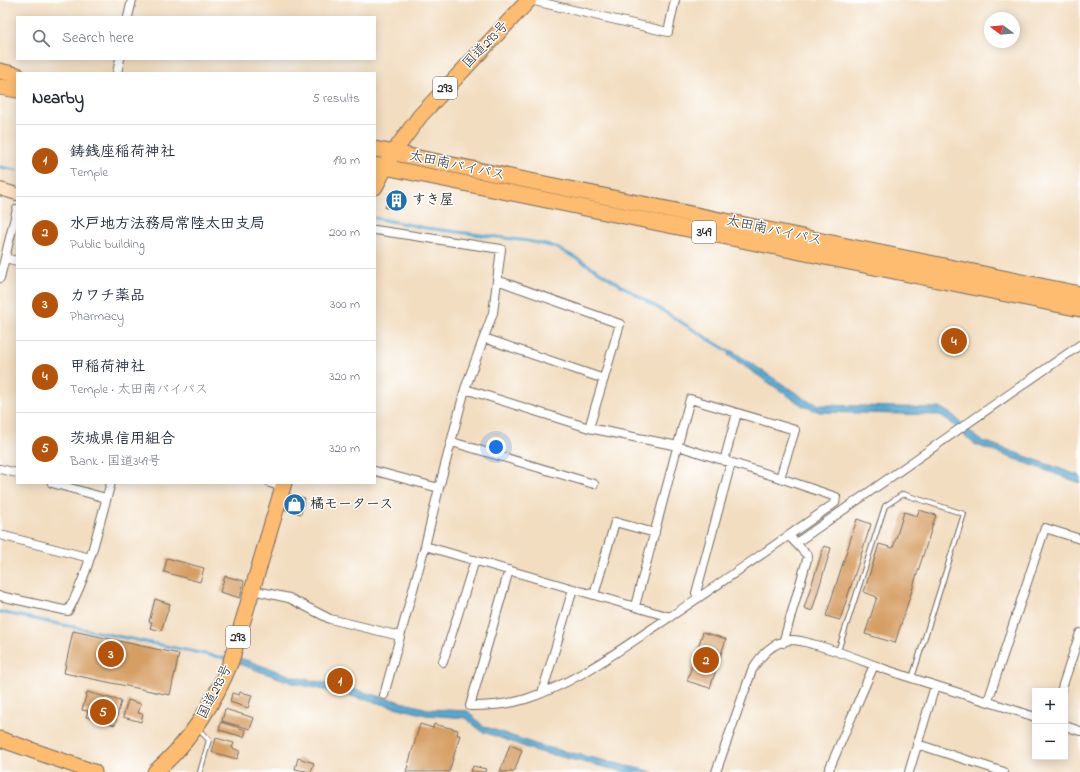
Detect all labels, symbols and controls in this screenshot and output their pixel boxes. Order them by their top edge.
north arrow [984,12,1020,48]
search box [16,16,376,60]
street label: 国道293号 [458,16,514,74]
icon: search [30,27,52,49]
text: Search here [62,27,134,49]
road number: 293 [433,77,457,99]
text: Nearby [32,86,84,111]
text: 5 results [312,89,360,108]
text: 鋳銭座稲荷神社 [70,141,175,163]
street label: 太田南バイパス [407,146,507,186]
text: 1 [43,151,47,170]
text: 190 m [333,151,360,170]
text: Temple [70,163,108,182]
building icon: すき屋 [383,187,409,213]
place label: すき屋 [412,190,454,211]
street label: 太田南バイパス [724,211,824,251]
text: 水戸地方法務局常陸太田支局 [70,213,265,235]
road number: 349 [692,221,716,243]
text: 2 [42,223,48,242]
text: 200 m [329,223,360,242]
text: Public building [70,235,145,254]
text: カワチ薬品 [70,285,145,307]
text: 3 [42,295,48,314]
text: 300 m [330,295,360,314]
text: Pharmacy [70,307,124,326]
pin: 4 [941,326,967,356]
text: 甲稲荷神社 [70,356,145,378]
text: 4 [42,367,48,386]
text: 320 m [329,367,360,386]
text: Temple · 太田南バイパス [70,380,208,399]
text: 茨城県信用組合 [70,428,175,450]
your location [486,437,506,457]
text: 5 [41,439,49,458]
text: 320 m [329,439,360,458]
text: Bank · 国道349号 [70,452,161,471]
shop icon: 橘モータース [281,491,307,517]
place label: 橘モータース [310,494,393,515]
road number: 293 [226,626,250,648]
pin: 3 [98,639,124,669]
pin: 2 [693,645,719,675]
street label: 国道293号 [192,661,238,723]
pin: 1 [327,666,353,696]
map controls [1032,688,1068,760]
button: + [1032,688,1068,724]
pin: 5 [90,697,116,727]
button: − [1032,724,1068,760]

